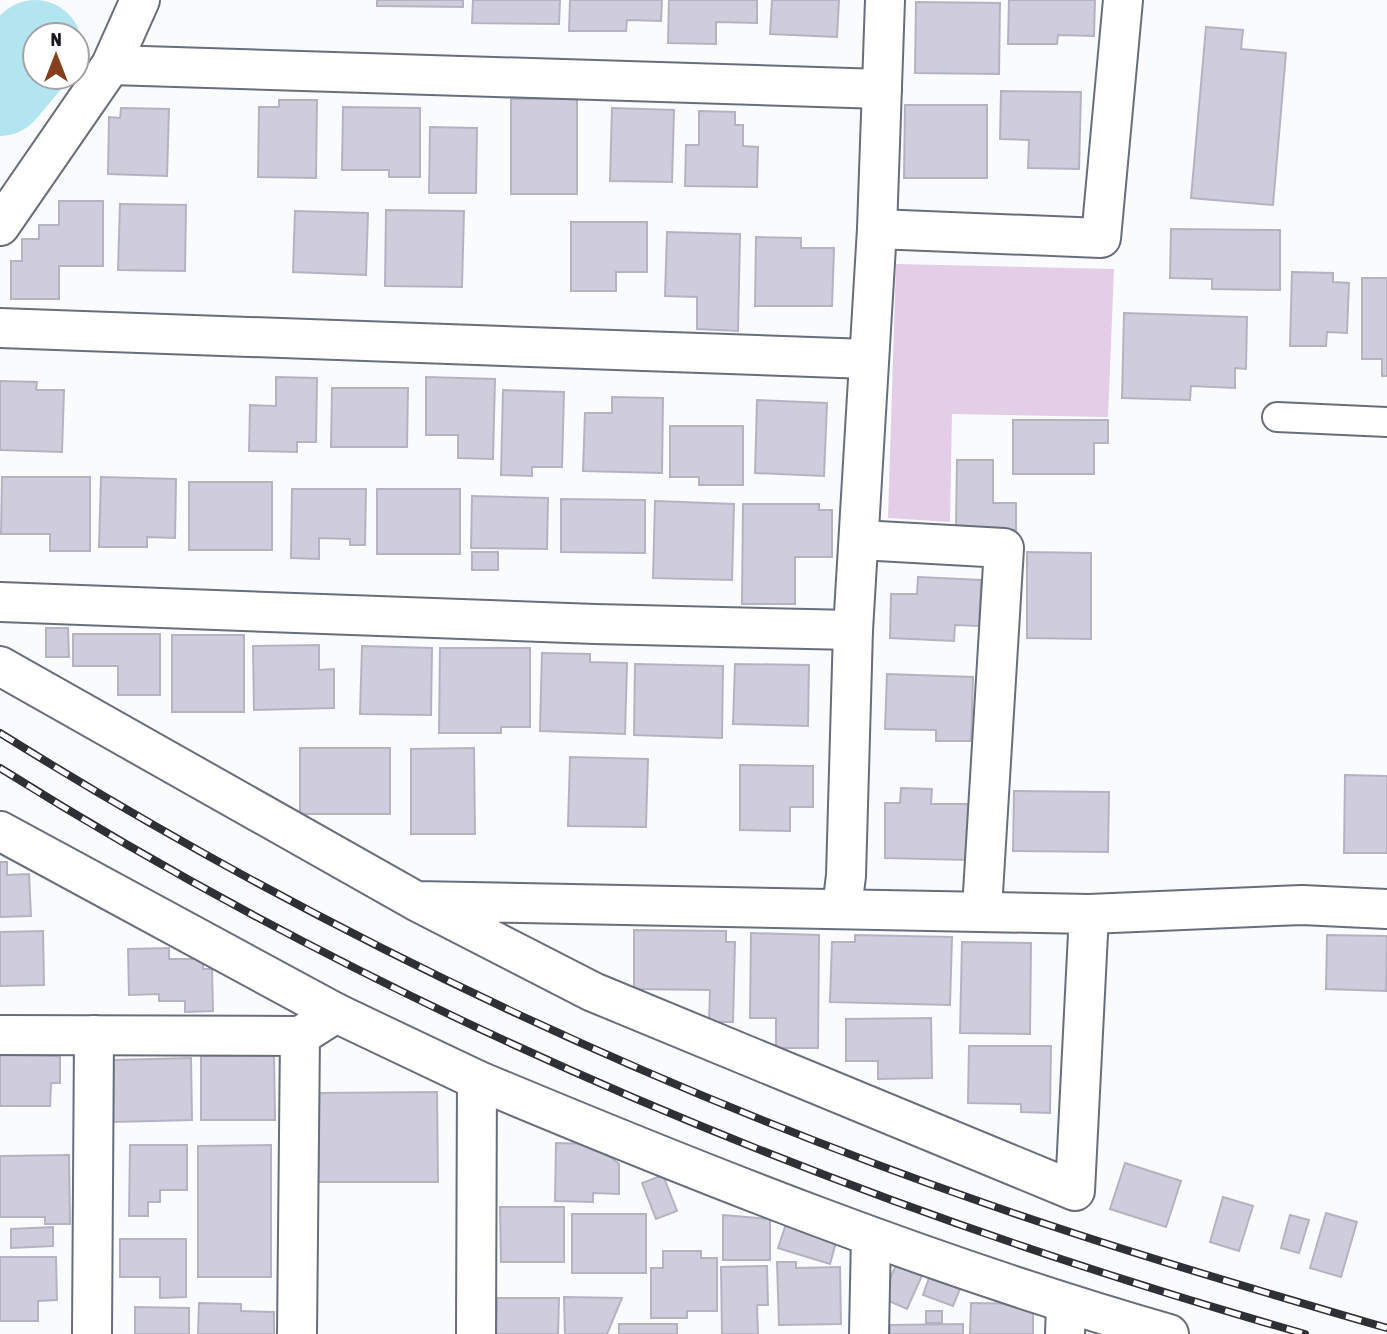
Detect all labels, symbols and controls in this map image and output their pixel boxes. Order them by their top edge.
north arrow [21,21,91,91]
text: N [50,28,62,50]

